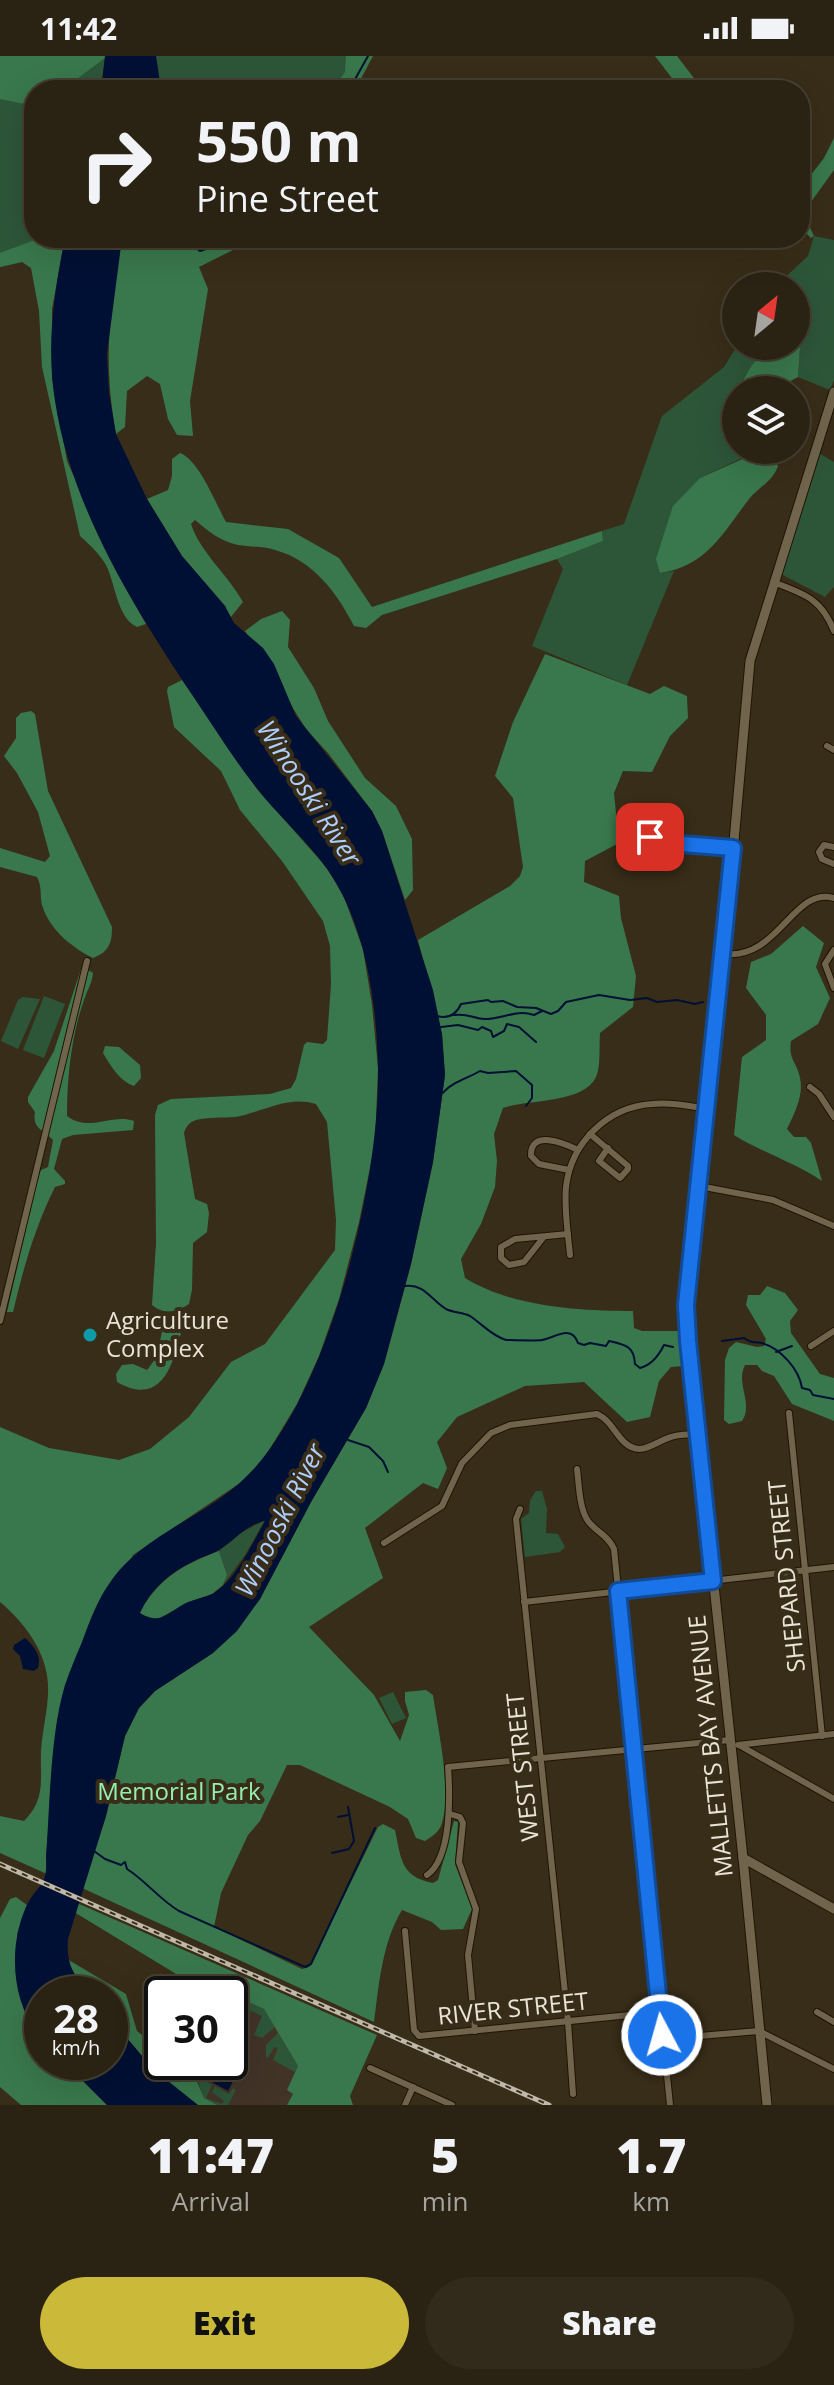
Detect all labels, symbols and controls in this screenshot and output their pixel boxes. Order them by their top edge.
text: 11:42 [40,8,117,49]
text: 550 m [196,102,362,178]
icon: right [64,112,168,216]
text: Pine Street [196,174,379,223]
north arrow [722,272,810,360]
map controls [722,272,810,464]
button: layers [722,376,810,464]
water label: Winooski River [249,713,371,874]
pin [616,803,684,871]
icon: arrive [628,815,672,859]
place label: Agriculture Complex [106,1303,229,1364]
marker: Agriculture Complex [81,1326,99,1344]
water label: Winooski River [225,1436,334,1602]
street label: SHEPARD STREET [759,1478,812,1674]
street label: MALLETTS BAY AVENUE [679,1614,740,1879]
street label: WEST STREET [497,1691,546,1843]
park label: Memorial Park [97,1774,261,1807]
speed limit sign: 30 [144,1976,248,2080]
street label: RIVER STREET [436,1983,590,2032]
text: 28 [53,1990,99,2045]
position arrow [620,1993,704,2077]
text: km/h [52,2034,100,2061]
text: 11:47 [148,2122,274,2187]
text: 5 [431,2122,459,2187]
text: 1.7 [616,2122,686,2187]
text: Arrival [172,2183,250,2219]
text: min [422,2183,468,2219]
text: km [632,2183,670,2219]
button: Exit [40,2277,409,2369]
button: Share [425,2277,794,2369]

